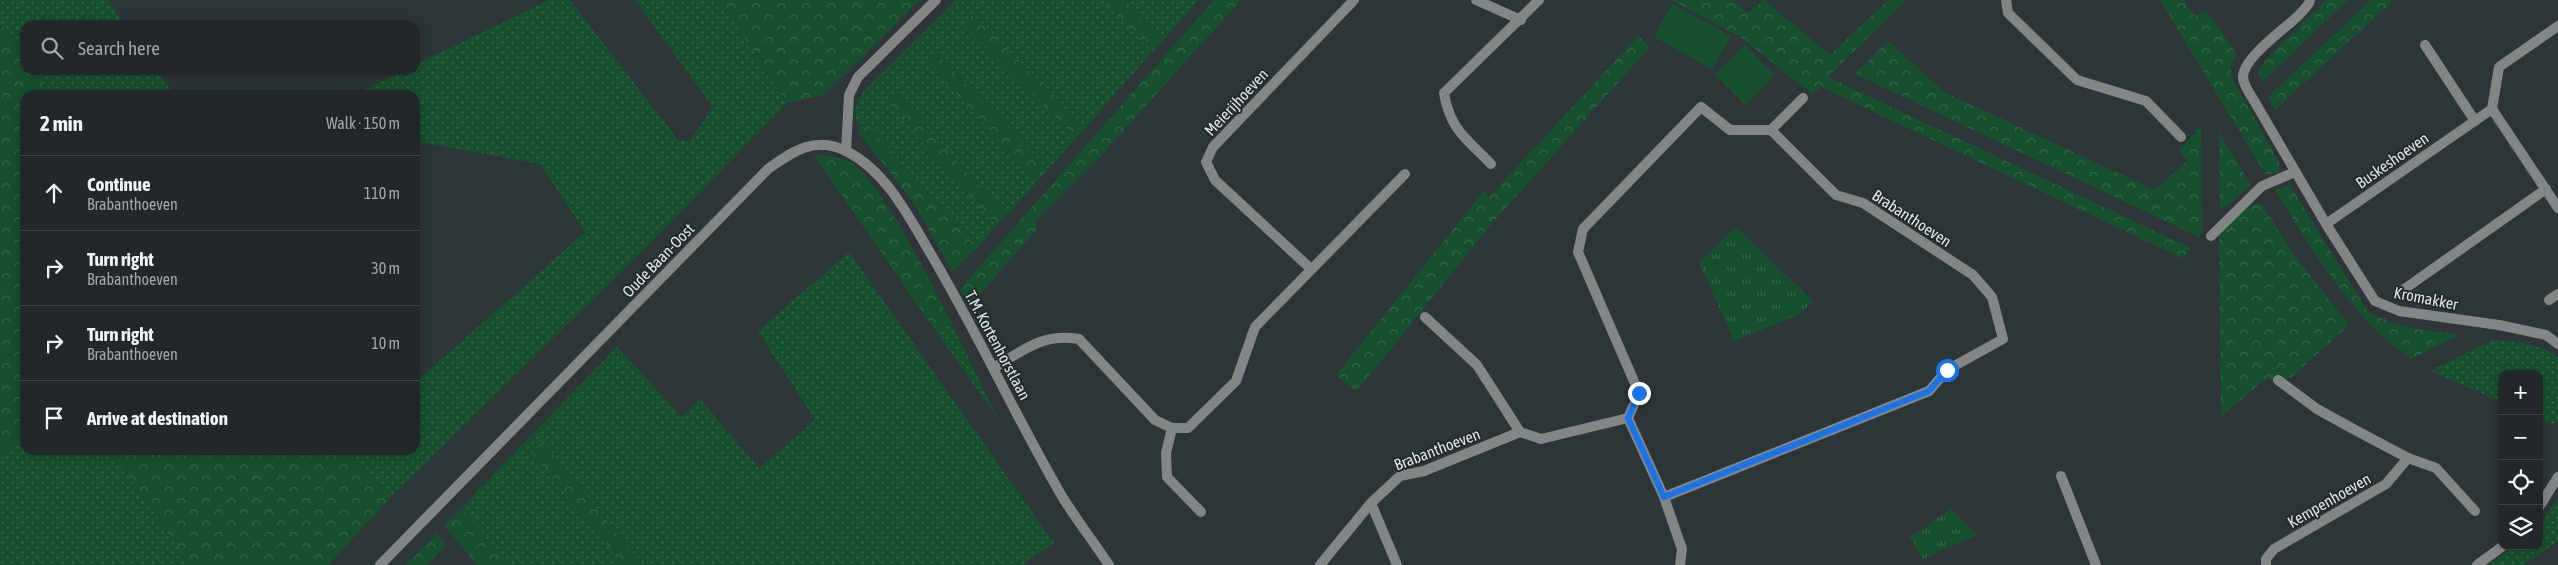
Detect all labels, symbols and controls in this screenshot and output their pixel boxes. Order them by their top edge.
search box [20,20,420,75]
icon: search [38,34,66,62]
text: Search here [78,37,160,59]
street label: Meierijhoeven [1200,65,1272,140]
text: 2 min [40,111,83,135]
text: Walk · 150 m [326,114,400,132]
street label: Buskeshoeven [2352,128,2432,192]
text: Continue [87,173,151,195]
icon: ahead [40,179,68,207]
text: 110 m [364,184,400,202]
street label: Brabanthoeven [1869,186,1955,250]
text: Brabanthoeven [87,195,178,213]
street label: Oude Baan-Oost [618,219,698,301]
text: Turn right [87,248,154,270]
icon: right [40,254,68,282]
text: 30 m [371,259,400,277]
text: Brabanthoeven [87,270,178,288]
street label: Kromakker [2392,283,2460,313]
street label: T.M. Kortenhorstlaan [962,287,1034,403]
text: Turn right [87,323,154,345]
icon: right [40,329,68,357]
text: 10 m [371,334,400,352]
text: Brabanthoeven [87,345,178,363]
route start [1936,359,1959,382]
map controls [2498,370,2543,550]
button: + [2498,370,2543,415]
route end [1628,382,1651,405]
icon: arrive [40,404,68,432]
text: Arrive at destination [87,407,228,429]
button: − [2498,415,2543,460]
street label: Brabanthoeven [1391,424,1483,474]
button: locate [2498,460,2543,505]
street label: Kempenhoeven [2284,469,2374,532]
button: layers [2498,505,2543,550]

